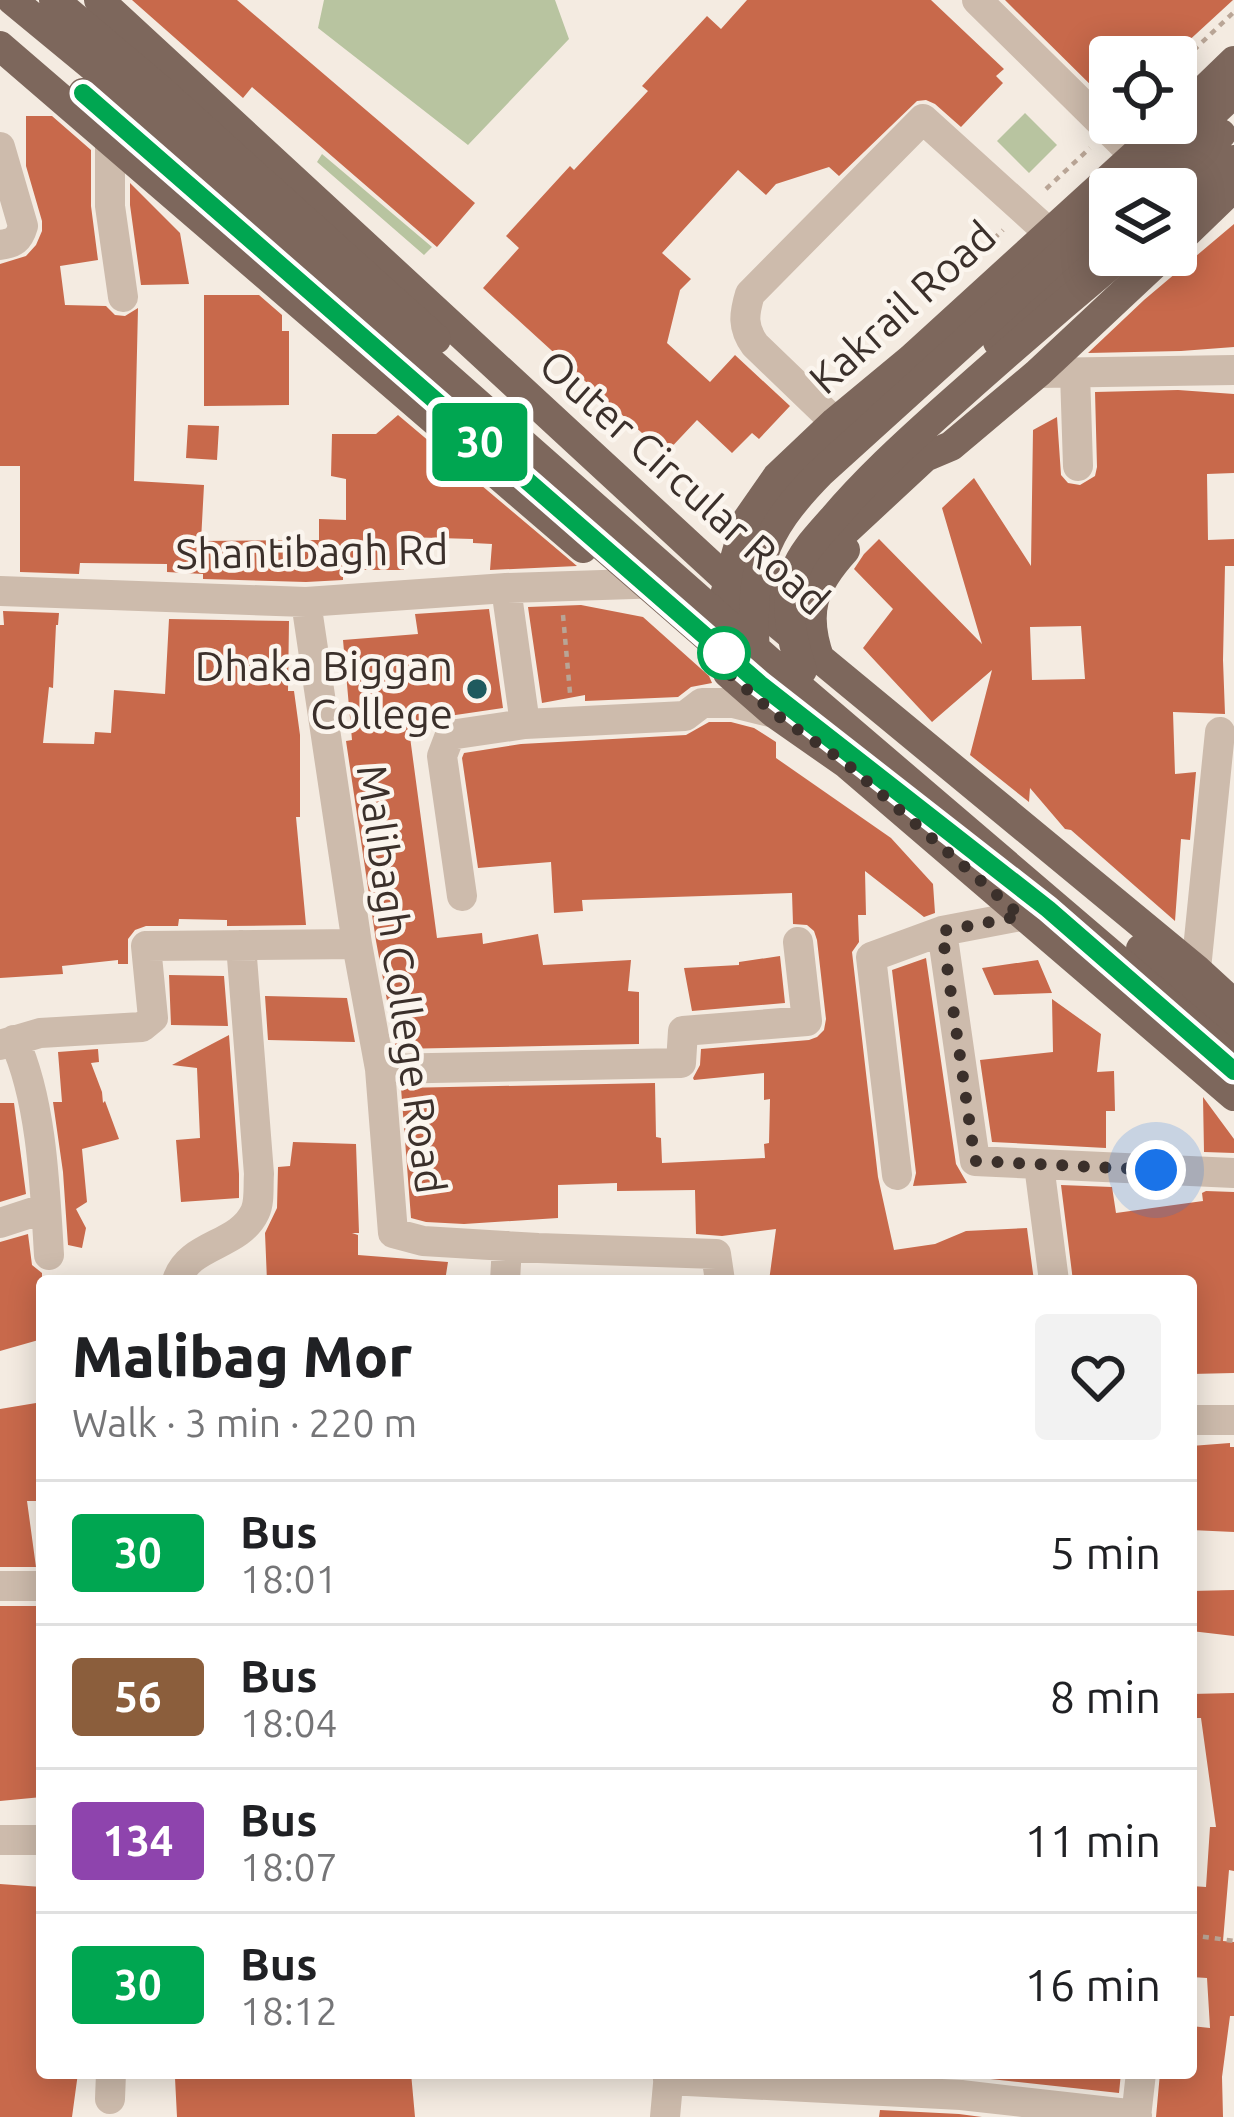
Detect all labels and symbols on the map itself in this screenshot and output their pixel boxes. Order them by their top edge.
street label: Kakrail Road [800,211,1004,403]
street label: Outer Circular Road [531,340,839,624]
line badge: 30 [426,403,534,481]
street label: Shantibagh Rd [175,525,449,577]
unlabelled marker [699,628,749,678]
place label: Dhaka Biggan College [195,642,453,737]
marker: Dhaka Biggan College [464,676,490,702]
street label: Malibagh College Road [349,762,455,1196]
your location [1126,1140,1186,1200]

